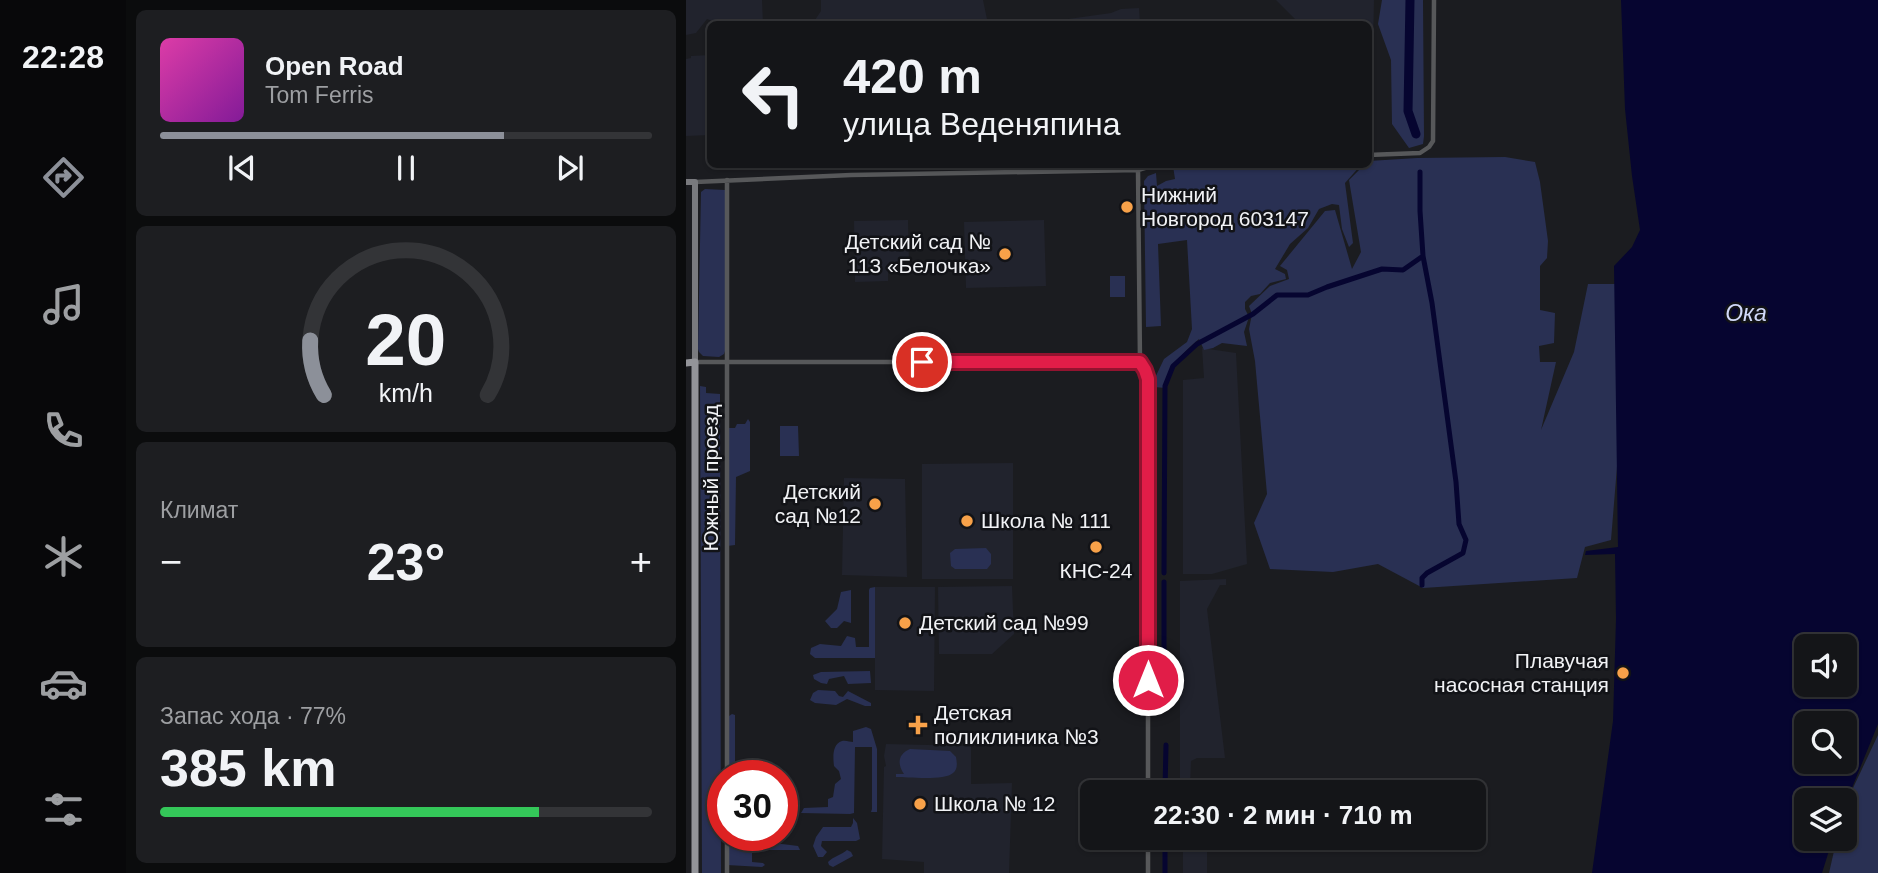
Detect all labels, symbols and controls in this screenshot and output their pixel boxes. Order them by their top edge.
text: 22:28 [22,39,104,75]
icon: left [728,49,819,140]
text: 420 m [843,49,982,103]
text: Open Road [265,51,404,81]
text: Tom Ferris [265,82,374,108]
text: улица Веденяпина [843,106,1120,142]
icon: previous [223,149,261,187]
icon: pause [387,149,425,187]
icon: next [551,149,589,187]
icon: directions [39,153,88,202]
place label: Нижний Новгород 603147 [1141,183,1309,230]
marker: Нижний Новгород 603147 [1119,199,1135,215]
place label: Детский сад № 113 «Белочка» [845,230,991,277]
marker: Детский сад № 113 «Белочка» [997,246,1013,262]
icon: music [39,280,88,329]
text: 20 [366,299,446,380]
water label: Ока [1725,300,1767,326]
pin [892,332,952,392]
icon: arrive [903,343,941,381]
text: km/h [379,378,433,406]
street label: Южный проезд [699,405,722,551]
icon: phone [39,406,88,455]
place label: Детский сад №12 [775,480,861,527]
marker: Детский сад №12 [867,496,883,512]
text: Климат [160,497,238,523]
place label: Школа № 111 [981,509,1111,532]
marker: Школа № 111 [959,513,975,529]
icon: climate [39,532,88,581]
text: 23° [367,533,445,591]
marker: КНС-24 [1088,539,1104,555]
text: − [160,541,182,583]
text: + [630,541,652,583]
place label: КНС-24 [1060,559,1133,582]
place label: Детский сад №99 [919,611,1089,634]
marker: Детский сад №99 [897,615,913,631]
map controls [1794,634,1857,851]
button: sound [1794,634,1857,697]
position arrow [1111,643,1185,717]
place label: Плавучая насосная станция [1434,649,1609,696]
icon: car [39,659,88,708]
marker: Плавучая насосная станция [1615,665,1631,681]
place label: Детская поликлиника №3 [934,701,1099,748]
text: Запас хода · 77% [160,703,346,729]
button: search [1794,711,1857,774]
marker: Детская поликлиника №3 [908,715,928,735]
text: 385 km [160,739,336,797]
speed limit sign: 30 [707,760,798,851]
icon: filters [39,785,88,834]
button: layers [1794,788,1857,851]
place label: Школа № 12 [934,792,1055,815]
marker: Школа № 12 [912,796,928,812]
text: 22:30 · 2 мин · 710 m [1153,800,1413,830]

